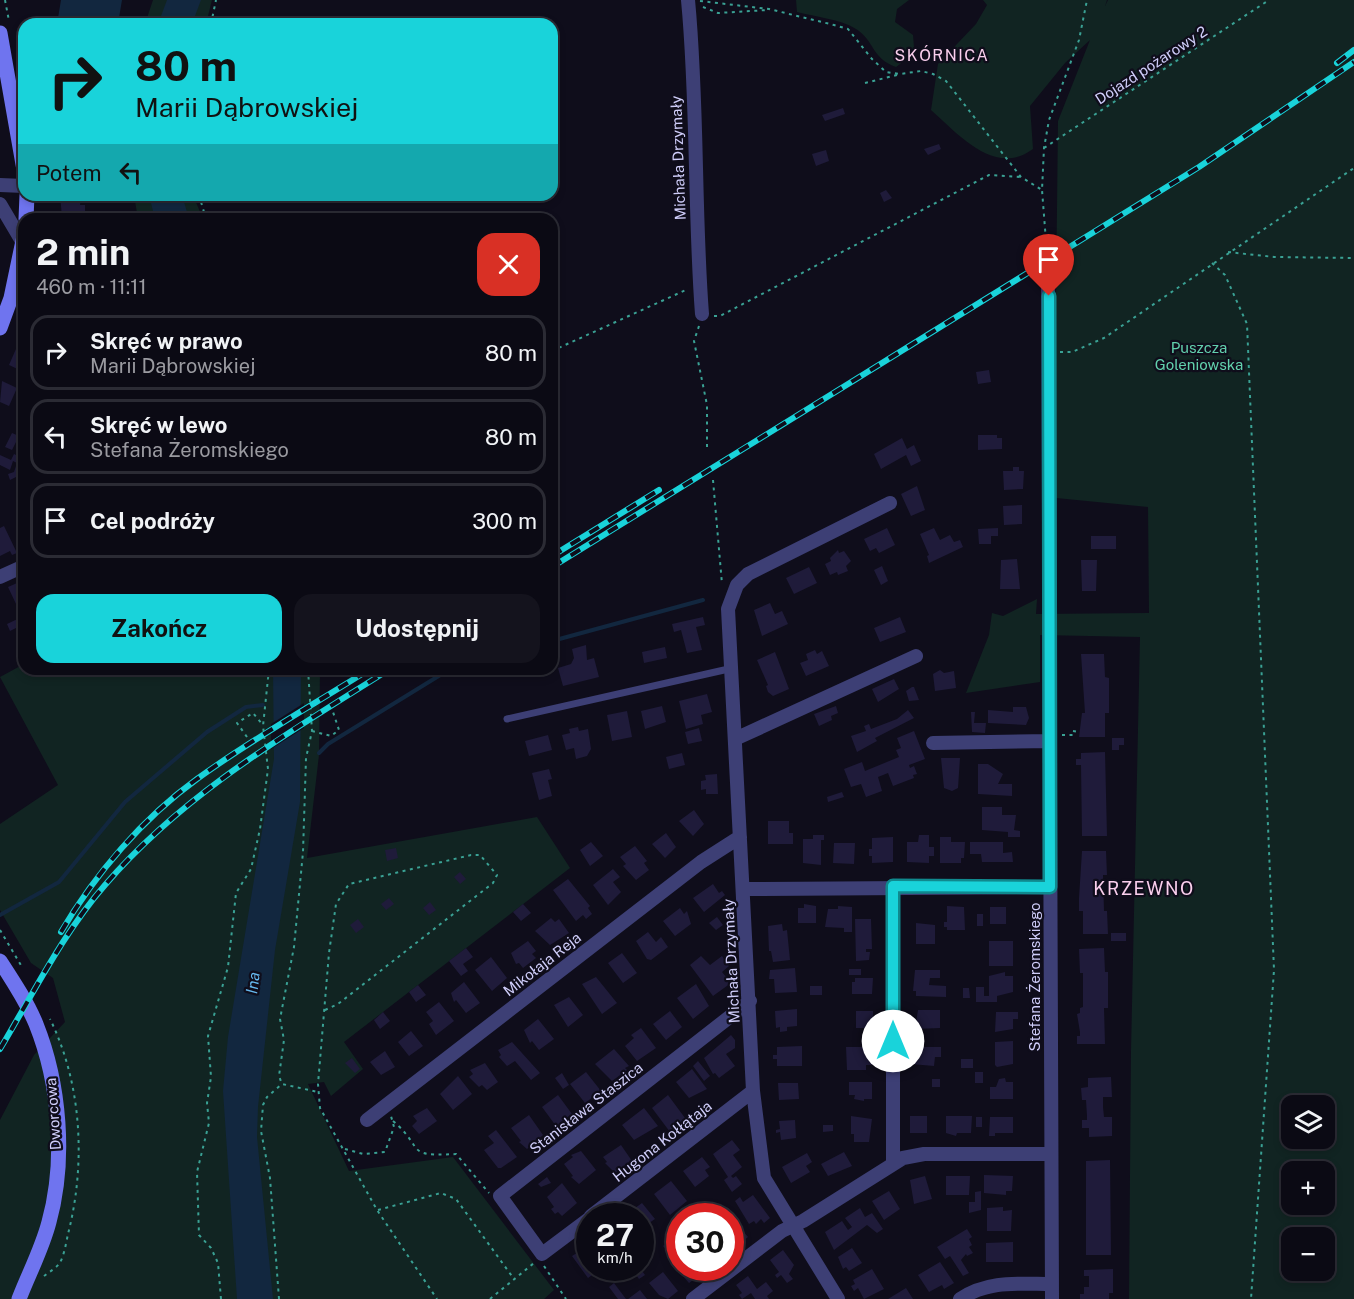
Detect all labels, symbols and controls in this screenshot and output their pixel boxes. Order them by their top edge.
street label: Dojazd pożarowy 2 [1092,22,1210,108]
text: 80 m [135,41,237,90]
icon: right [36,42,114,120]
district label: SKÓRNICA [895,45,989,65]
text: Marii Dąbrowskiej [135,91,358,123]
street label: Michała Drzymały [667,95,689,221]
icon: left [114,156,147,189]
text: Potem [36,160,102,186]
text: 2 min [36,231,130,273]
button: close [477,233,540,296]
pin [1023,234,1074,296]
icon: arrive [1032,243,1065,276]
text: 460 m · 11:11 [36,275,147,299]
text: Skręć w prawo [90,328,243,354]
icon: right [39,336,72,369]
park label: Puszcza Goleniowska [1155,339,1243,373]
text: 80 m [485,340,537,366]
text: Marii Dąbrowskiej [90,354,255,378]
text: Skręć w lewo [90,412,227,438]
icon: left [39,420,72,453]
text: 80 m [485,424,537,450]
text: Stefana Żeromskiego [90,438,289,462]
icon: arrive [39,504,72,537]
text: Cel podróży [90,508,215,534]
text: 300 m [472,508,537,534]
button: Zakończ [36,594,282,663]
button: Udostępnij [294,594,540,663]
district label: KRZEWNO [1093,878,1195,899]
street label: Michała Drzymały [719,898,743,1024]
street label: Stefana Żeromskiego [1025,902,1043,1052]
street label: Mikołaja Reja [500,929,584,999]
water label: Ina [242,971,264,995]
position arrow [861,1009,925,1073]
street label: Stanisława Staszica [526,1059,646,1157]
street label: Dworcowa [42,1077,64,1151]
map controls [1281,1095,1335,1281]
button: layers [1281,1095,1335,1149]
street label: Hugona Kołłątaja [609,1097,715,1185]
button: + [1281,1161,1335,1215]
speed limit sign: 30 [666,1203,744,1281]
text: 27 [596,1217,634,1253]
button: − [1281,1227,1335,1281]
text: km/h [597,1249,633,1266]

